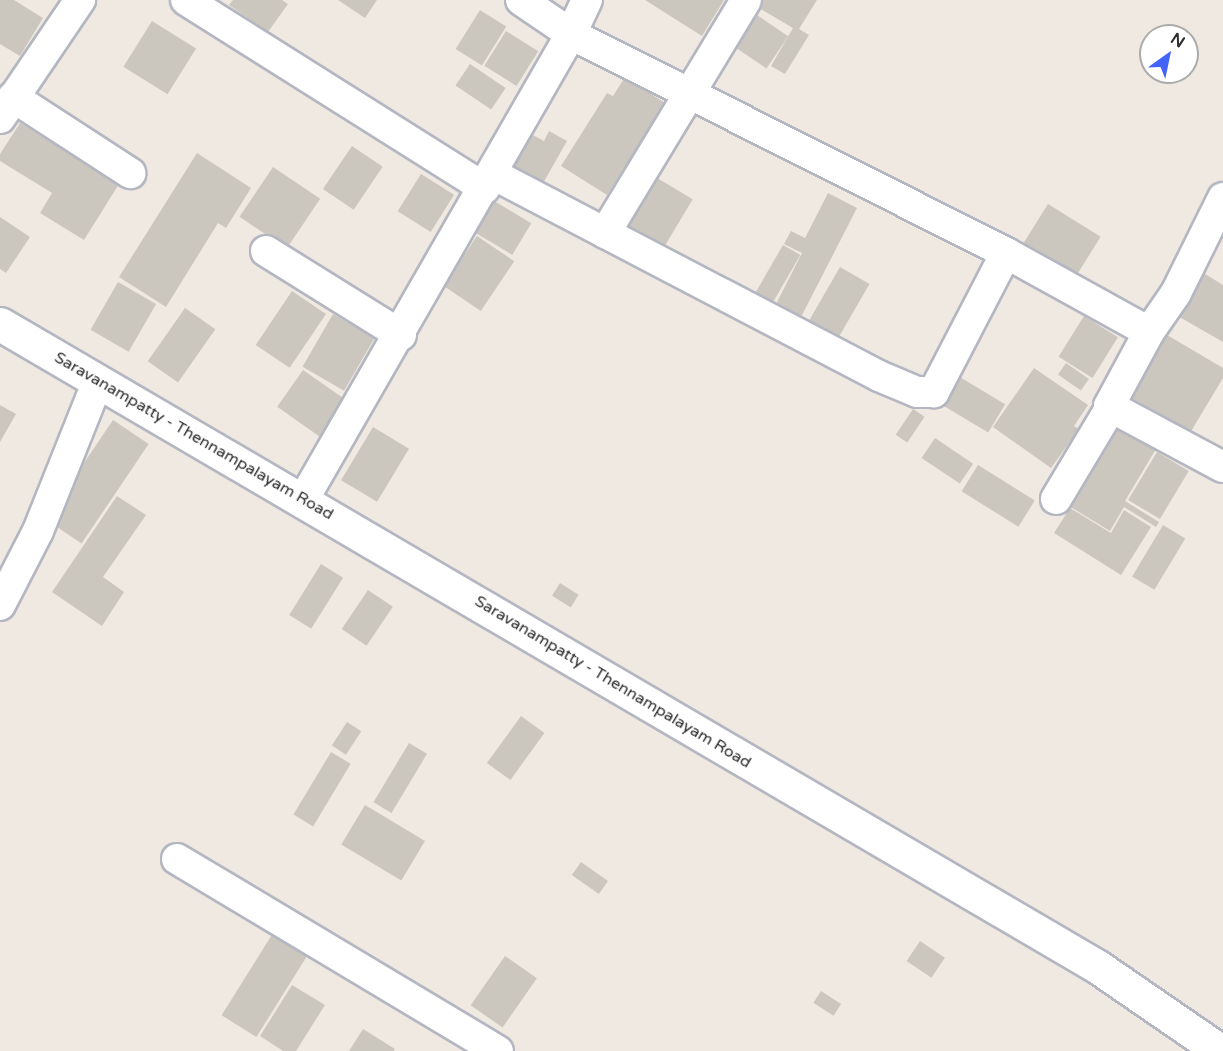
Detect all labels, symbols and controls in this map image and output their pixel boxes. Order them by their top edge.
north arrow [1139,24,1199,84]
text: N [1167,29,1189,52]
street label: Saravanampatty - Thennampalayam Road [51,348,337,524]
street label: Saravanampatty - Thennampalayam Road [471,592,755,772]

